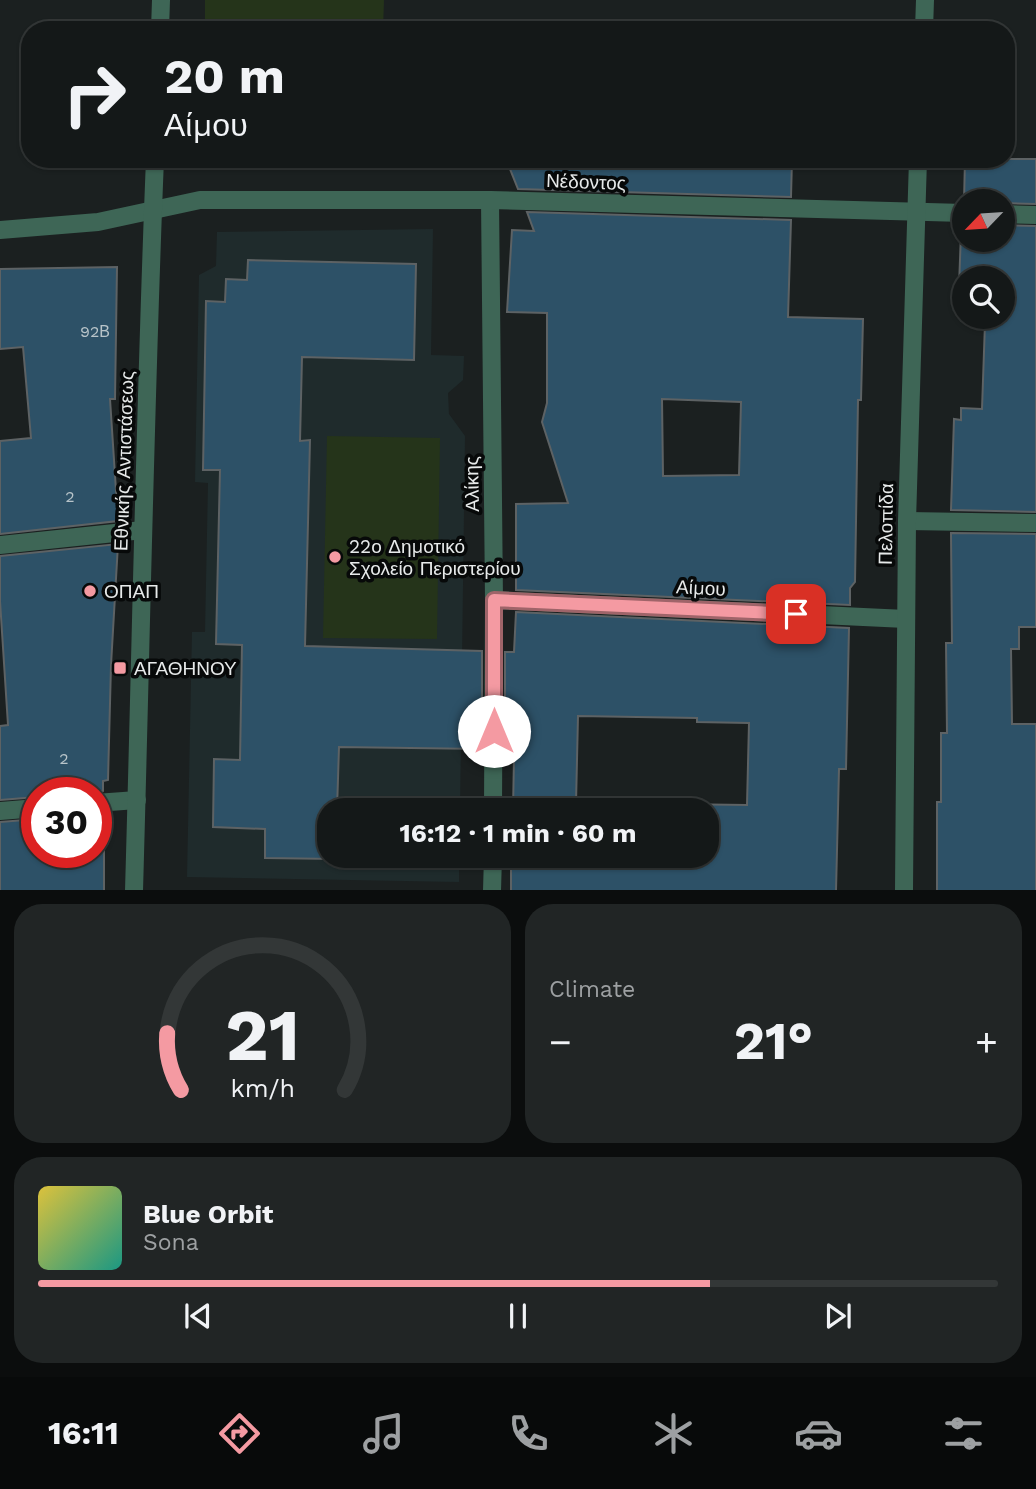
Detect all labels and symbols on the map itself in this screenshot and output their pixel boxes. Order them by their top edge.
street label: Νέδοντος [546,169,626,195]
north arrow [952,189,1015,252]
house number: 92Β [80,322,110,341]
street label: Εθνικής Αντιστάσεως [109,370,139,552]
street label: Αλίκης [460,456,484,512]
street label: Πελοπίδα [874,483,898,565]
house number: 2 [65,487,75,506]
place label: 22ο Δημοτικό Σχολείο Περιστερίου [349,535,521,580]
marker: 22ο Δημοτικό Σχολείο Περιστερίου [327,549,343,565]
street label: Αίμου [676,575,726,601]
place label: ΟΠΑΠ [104,580,159,603]
marker: ΟΠΑΠ [82,583,98,599]
pin [766,584,826,644]
place label: ΑΓΑΘΗΝΟΥ [134,657,237,680]
marker: ΑΓΑΘΗΝΟΥ [112,660,128,676]
position arrow [457,694,531,768]
house number: 2 [59,749,69,768]
speed limit sign: 30 [21,777,112,868]

